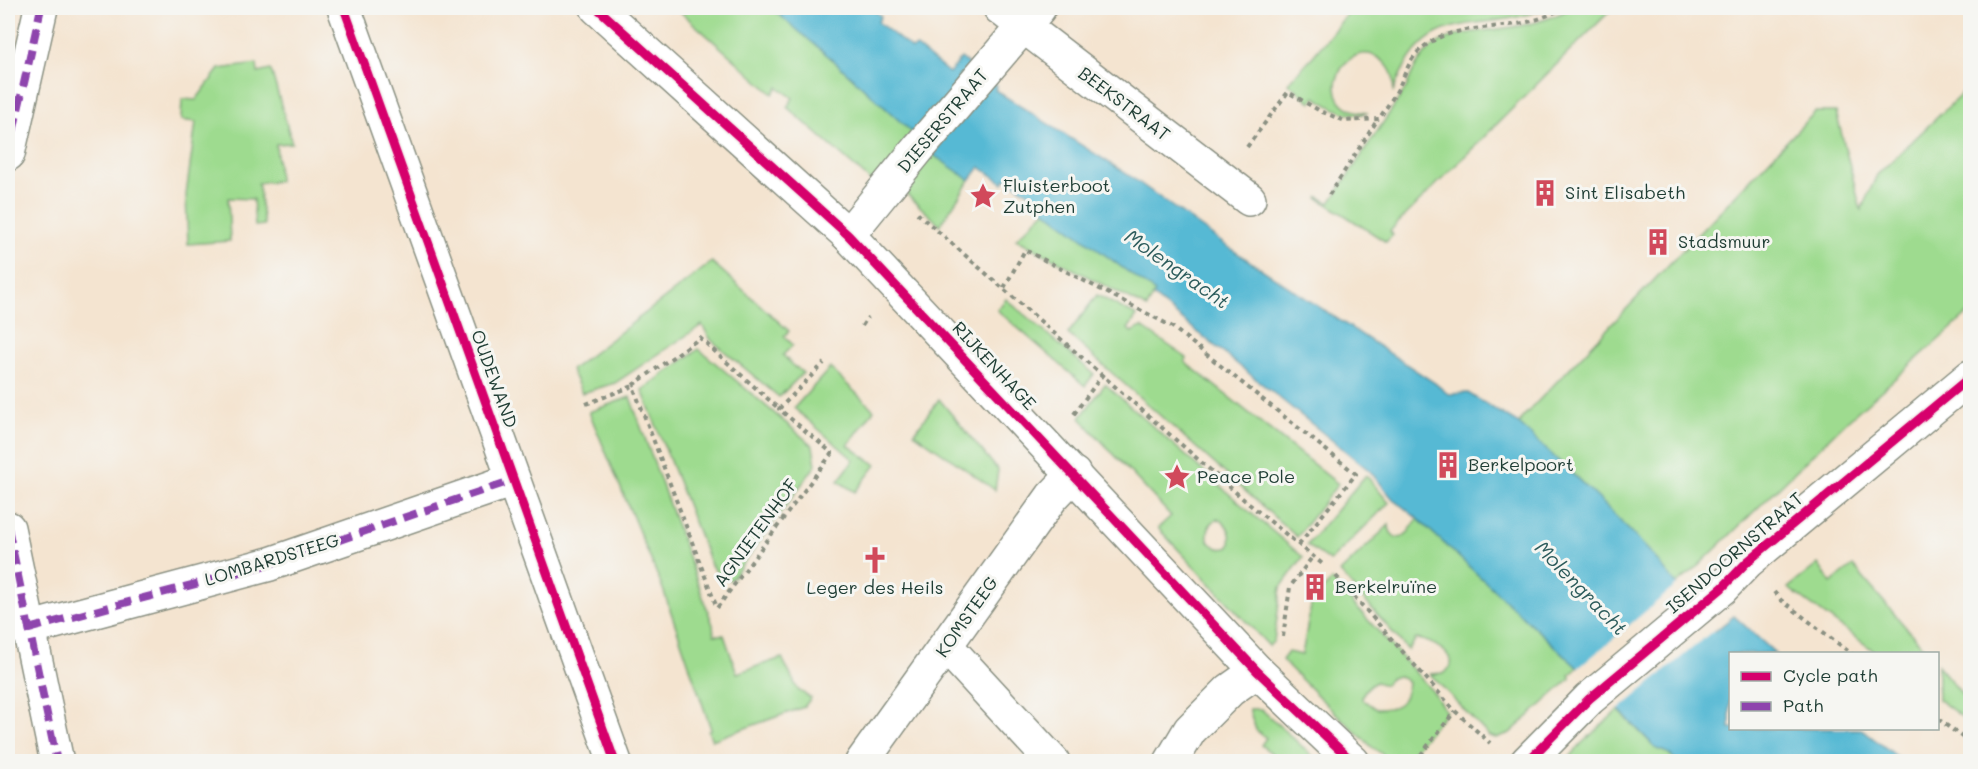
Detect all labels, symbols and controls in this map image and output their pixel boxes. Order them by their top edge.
street label: BEEKSTRAAT [1074,61,1175,146]
street label: DIESERSTRAAT [892,63,993,178]
place label: Fluisterboot Zutphen [1003,173,1111,218]
building icon: Sint Elisabeth [1530,178,1560,208]
place label: Sint Elisabeth [1565,180,1685,204]
place icon: Fluisterboot Zutphen [968,181,998,211]
water label: Molengracht [1120,222,1235,314]
building icon: Stadsmuur [1643,227,1673,257]
place label: Stadsmuur [1678,229,1771,253]
street label: RIJKENHAGE [947,316,1042,415]
street label: OUDEWAND [466,326,524,431]
building icon: Berkelpoort [1433,450,1463,480]
place label: Berkelpoort [1468,452,1574,476]
place icon: Peace Pole [1162,462,1192,492]
place label: Peace Pole [1197,464,1295,488]
street label: AGNIETENHOF [708,474,803,591]
street label: ISENDOORNSTRAAT [1661,486,1808,618]
street label: LOMBARDSTEEG [201,527,342,591]
water label: Molengracht [1530,534,1634,640]
church icon: Leger des Heils [860,545,890,575]
street label: KOMSTEEG [929,571,1003,662]
building icon: Berkelruïne [1300,572,1330,602]
place label: Berkelruïne [1335,574,1437,598]
place label: Leger des Heils [807,575,943,599]
legend [1729,652,1939,730]
text: Cycle path [1783,663,1878,687]
text: Path [1783,693,1823,717]

